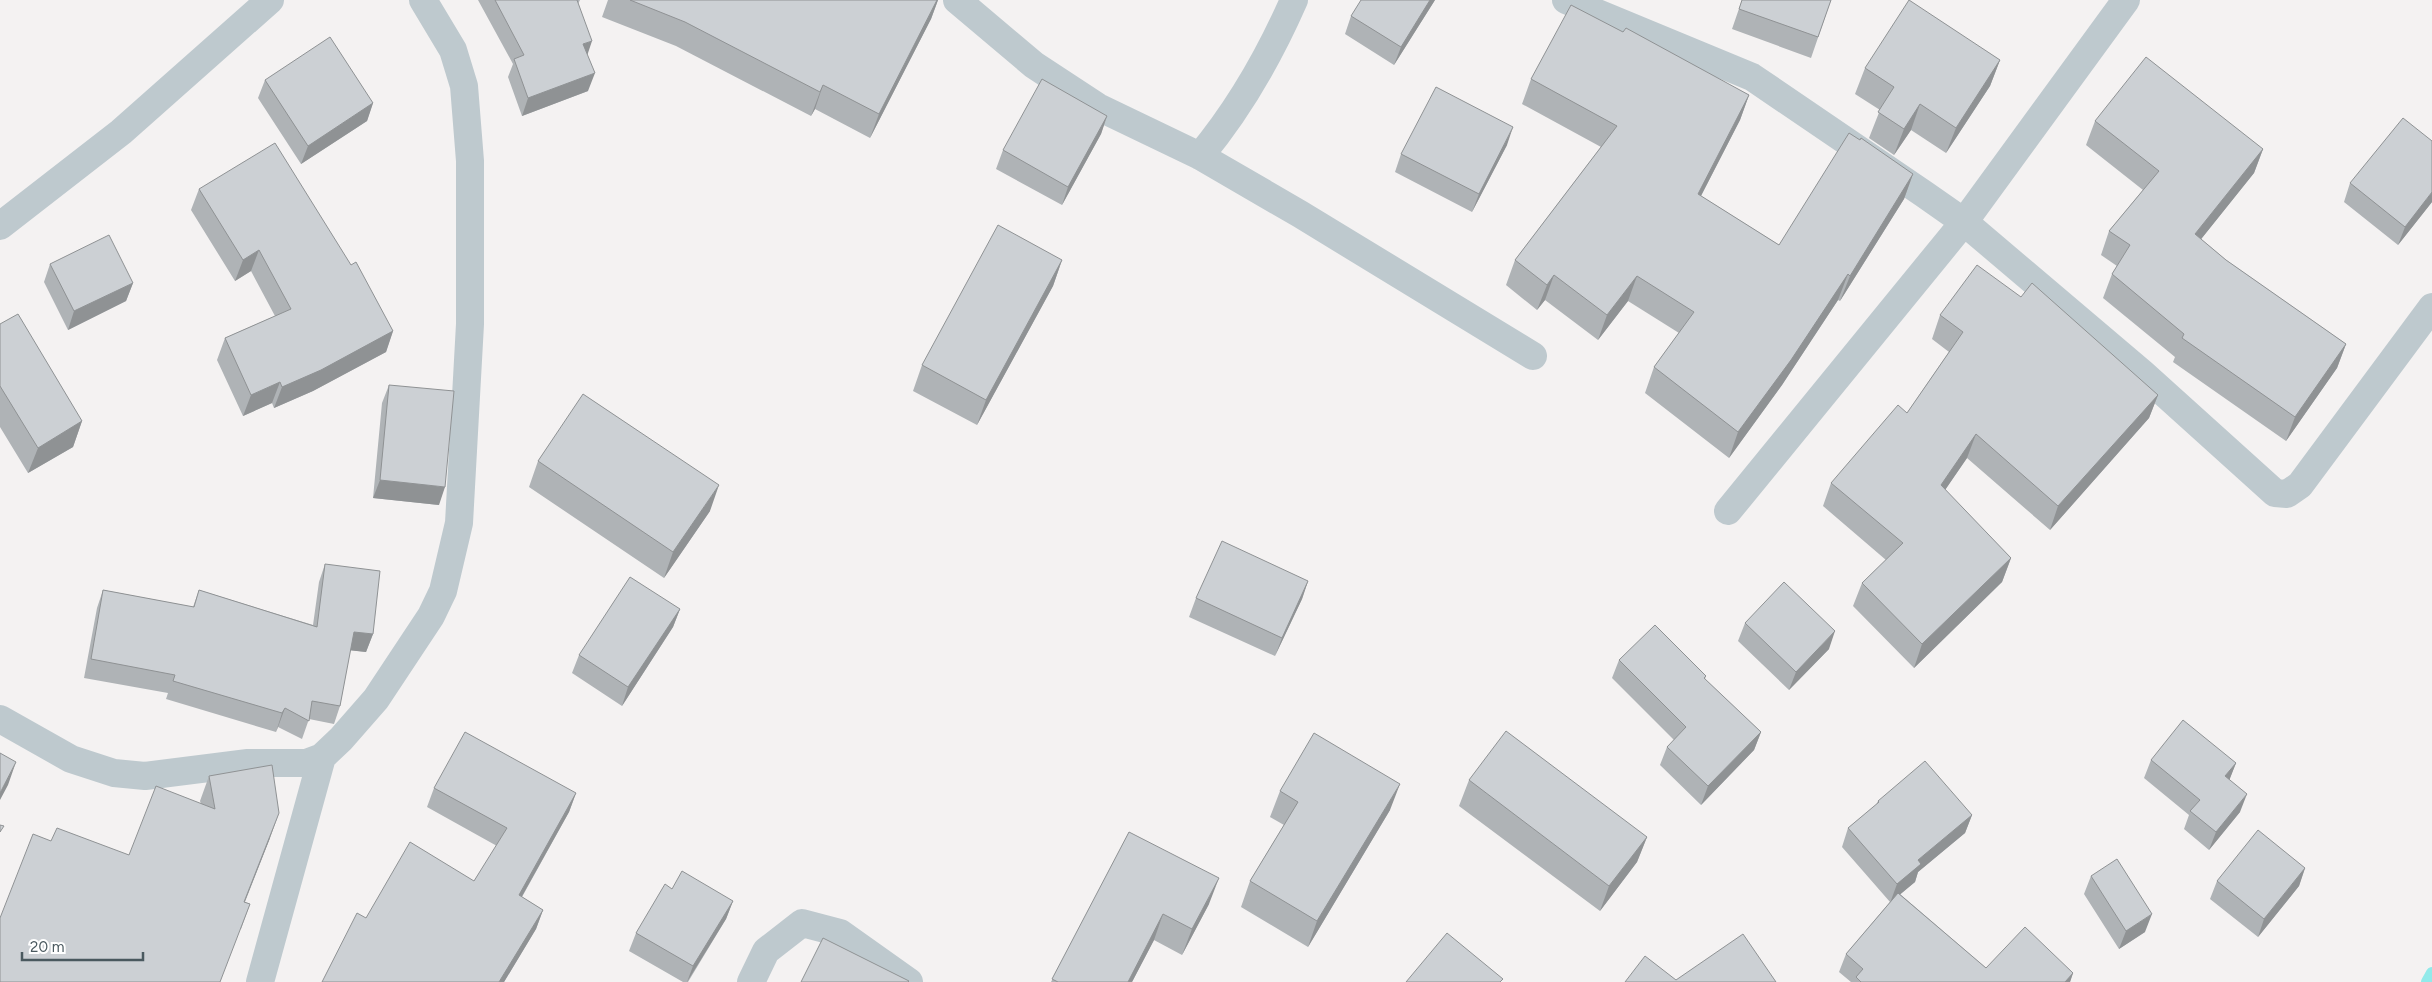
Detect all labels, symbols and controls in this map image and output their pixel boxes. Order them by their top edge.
scale bar [22,930,144,962]
text: 20 m [30,938,64,956]

